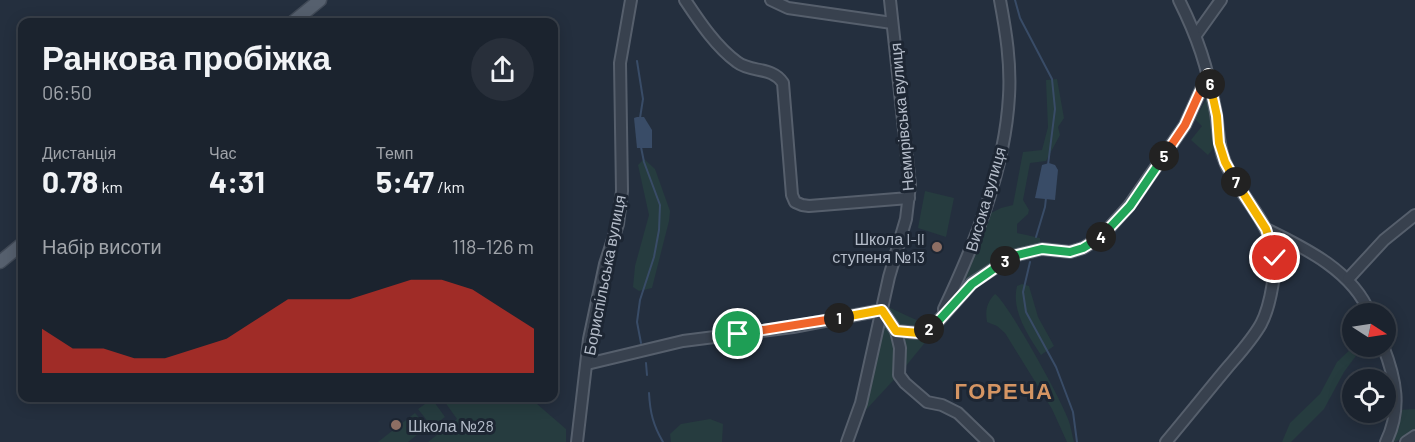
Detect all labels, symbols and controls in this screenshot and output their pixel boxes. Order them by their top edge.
text: Ранкова пробіжка [42,37,331,77]
button: share [471,38,534,101]
street label: Немирівська вулиця [885,42,917,192]
pin: 6 [1195,69,1225,99]
text: 6 [1206,74,1214,93]
text: 06:50 [42,80,92,104]
pin: 5 [1149,141,1179,171]
text: Дистанція [42,143,116,162]
text: Час [209,143,237,162]
text: Темп [376,143,413,162]
street label: Висока вулиця [961,144,1009,254]
text: 5 [1160,146,1168,165]
text: 0.78 [42,163,98,199]
text: 4:31 [209,163,265,199]
text: 5:47 [376,163,434,199]
pin: 7 [1221,167,1251,197]
text: 7 [1232,172,1240,191]
text: km [98,177,123,196]
text: /km [434,177,465,196]
street label: Бориспільська вулиця [579,193,629,357]
pin: 4 [1086,222,1116,252]
text: 4 [1096,227,1106,246]
place label: Школа I-II ступеня №13 [832,229,925,266]
pin [1249,232,1300,283]
text: Набір висоти [42,234,162,258]
text: 118–126 m [452,234,534,258]
marker: Школа I-II ступеня №13 [930,240,944,254]
icon: check [1258,241,1291,274]
pin: 3 [990,246,1020,276]
text: 3 [1001,251,1009,270]
pin: 1 [824,303,854,333]
north arrow [1342,303,1396,357]
map controls [1342,303,1396,423]
pin [712,308,763,359]
text: 1 [836,308,842,327]
pin: 2 [914,314,944,344]
icon: arrive [721,317,754,350]
text: 2 [925,319,933,338]
button: locate [1342,369,1396,423]
district label: ГОРЕЧА [955,377,1054,403]
place label: Школа №28 [408,416,494,435]
marker: Школа №28 [389,418,403,432]

